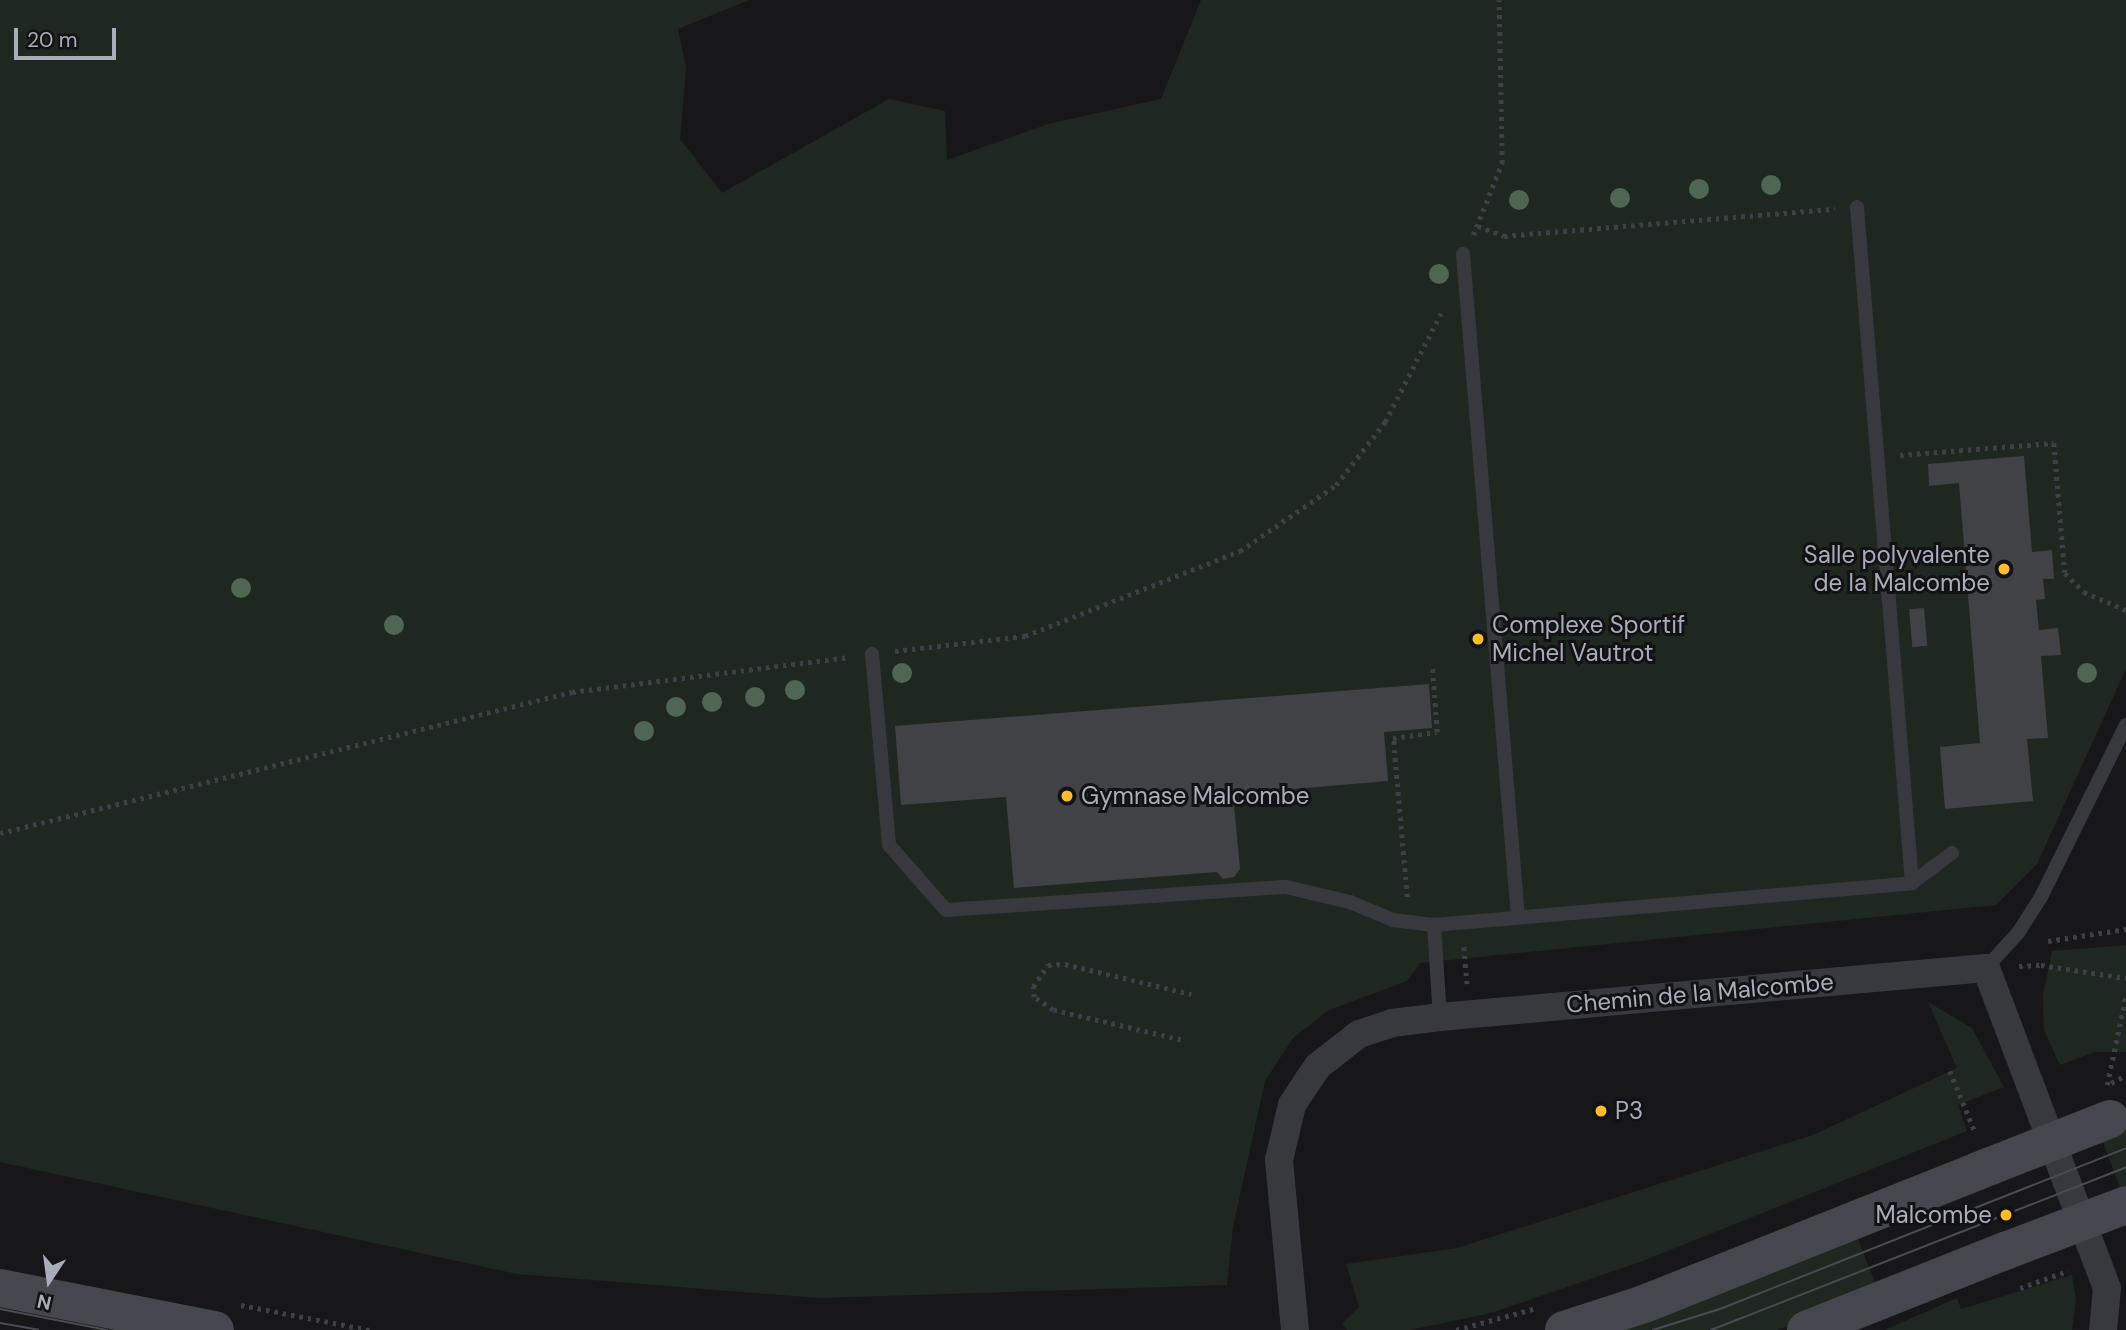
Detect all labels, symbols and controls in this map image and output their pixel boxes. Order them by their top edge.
scale bar [18,14,119,58]
text: 20 m [27,26,78,54]
place label: Salle polyvalente de la Malcombe [1804,541,1990,597]
marker: Salle polyvalente de la Malcombe [1996,561,2012,577]
place label: Complexe Sportif Michel Vautrot [1492,611,1685,667]
marker: Complexe Sportif Michel Vautrot [1470,631,1486,647]
place label: Gymnase Malcombe [1081,782,1309,810]
marker: Gymnase Malcombe [1059,788,1075,804]
street label: Chemin de la Malcombe [1565,967,1835,1019]
place label: P3 [1615,1097,1643,1125]
marker: P3 [1593,1103,1609,1119]
place label: Malcombe [1875,1201,1992,1229]
marker: Malcombe [1998,1207,2014,1223]
north arrow [14,1246,84,1316]
text: N [35,1288,54,1316]

